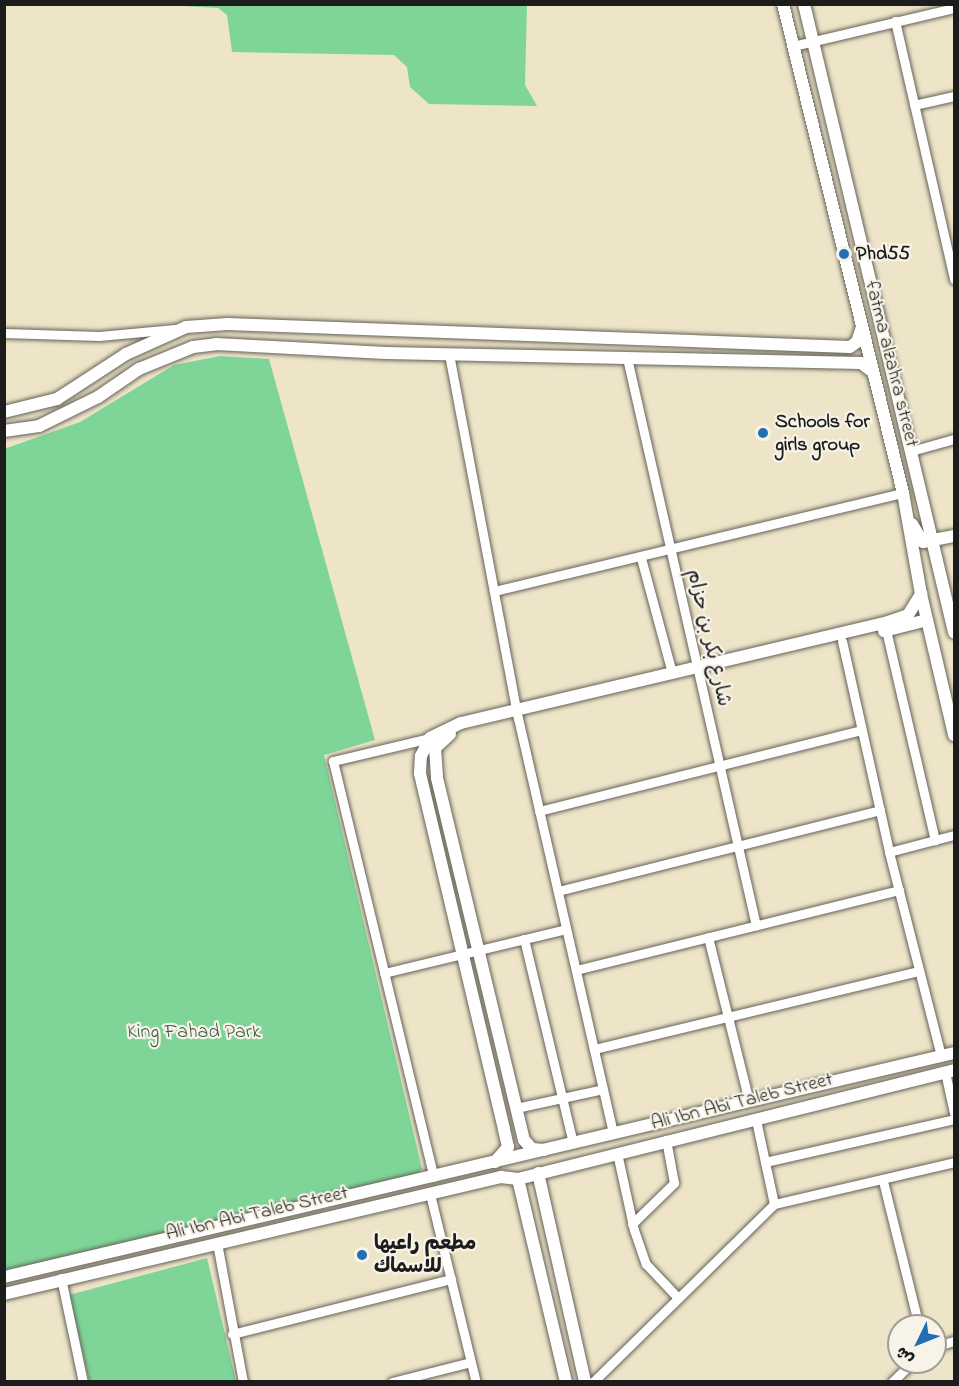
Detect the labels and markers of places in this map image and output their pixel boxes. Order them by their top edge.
place label: Phd55 [856,242,910,266]
marker: Phd55 [837,247,851,261]
place label: Schools for girls group [775,410,870,457]
marker: Schools for girls group [756,426,770,440]
place label: مطعم راعيها للاسماك [374,1232,476,1279]
marker: مطعم راعيها للاسماك [355,1248,369,1262]

